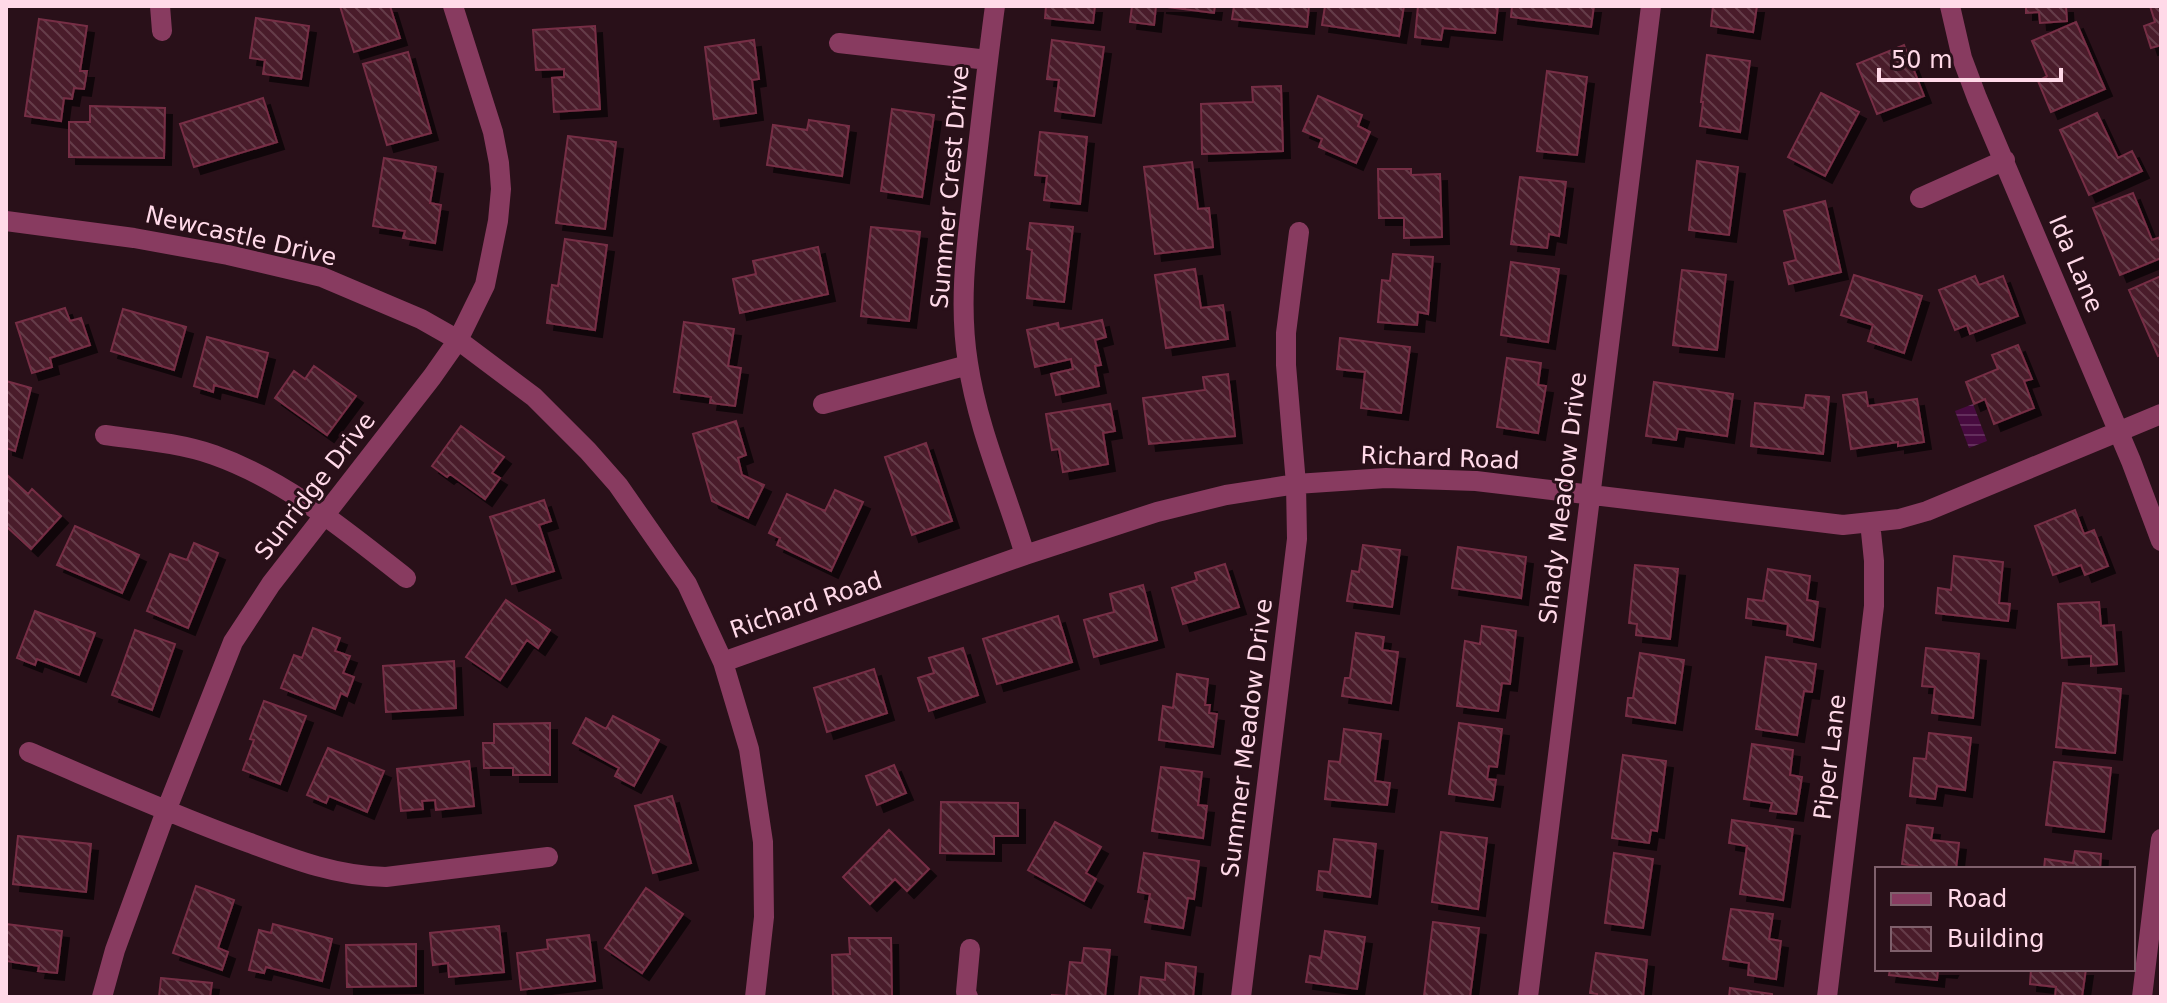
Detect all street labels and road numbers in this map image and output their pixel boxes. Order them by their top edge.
street label: Summer Crest Drive [925,64,975,310]
street label: Newcastle Drive [143,200,339,272]
street label: Ida Lane [2043,211,2109,317]
street label: Shady Meadow Drive [1534,370,1592,626]
street label: Sunridge Drive [249,407,381,565]
street label: Richard Road [1360,441,1520,475]
street label: Richard Road [726,566,886,644]
street label: Summer Meadow Drive [1216,597,1278,879]
street label: Piper Lane [1808,693,1852,821]

